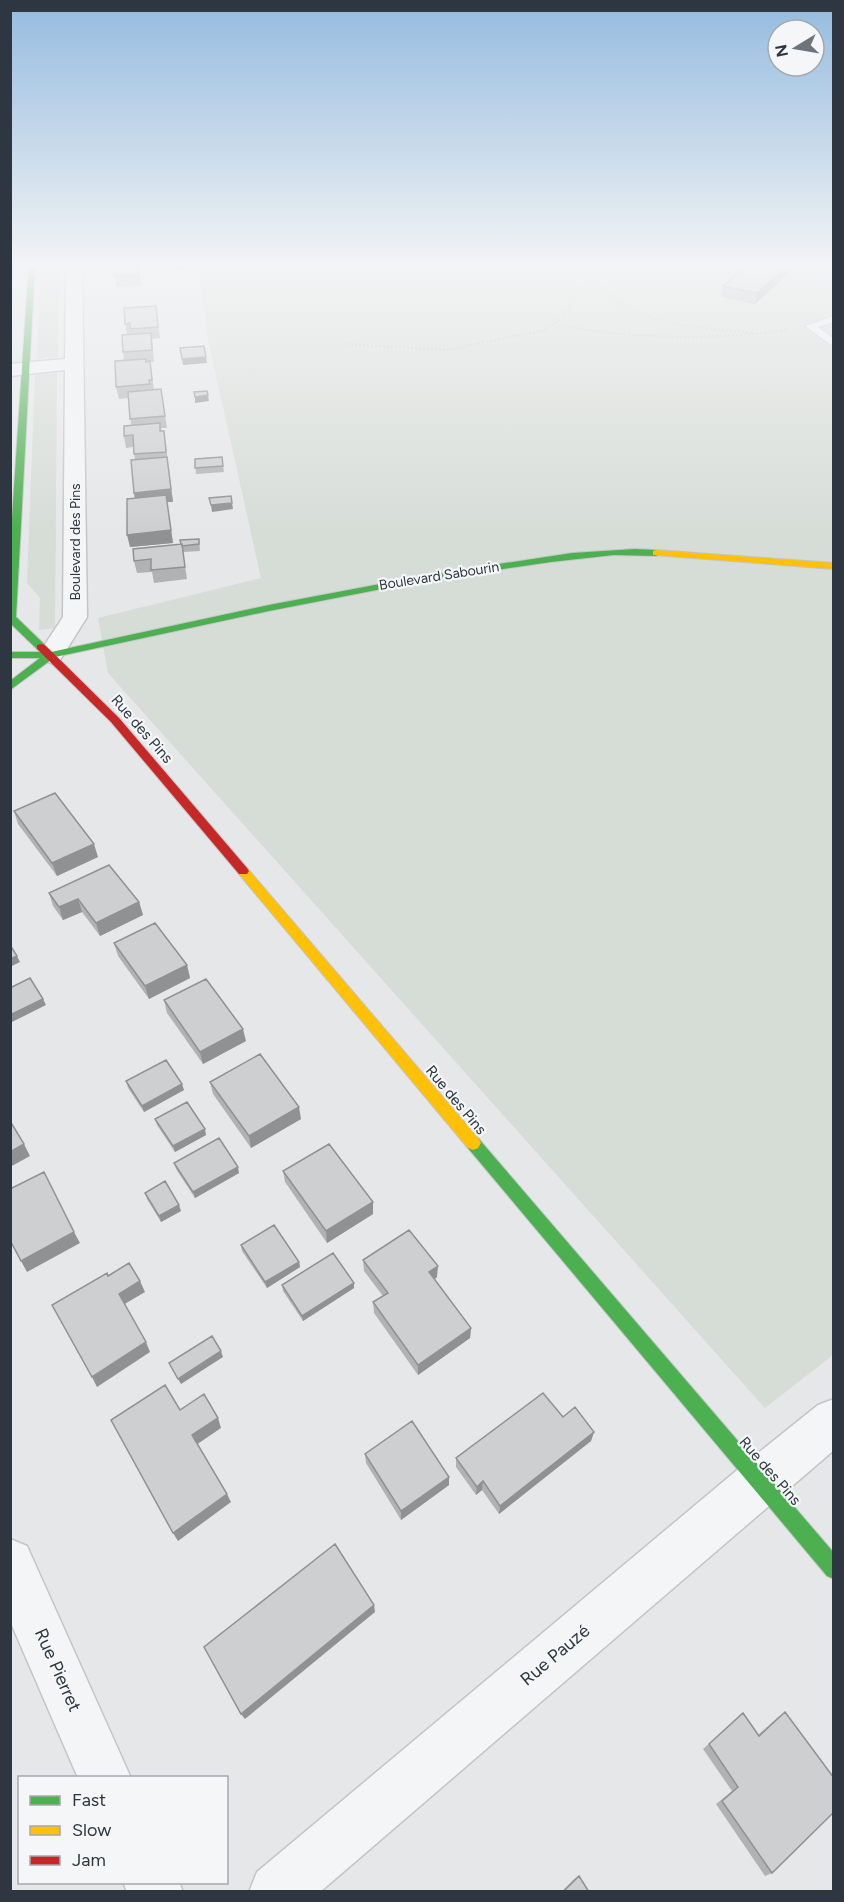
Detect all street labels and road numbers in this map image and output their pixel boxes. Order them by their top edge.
street label: Boulevard des Pins [67,483,84,601]
street label: Boulevard Sabourin [378,558,500,594]
street label: Rue des Pins [107,691,177,767]
street label: Rue des Pins [422,1062,490,1138]
street label: Rue des Pins [735,1433,805,1509]
street label: Rue Pauzé [516,1620,594,1690]
street label: Rue Pierret [30,1625,86,1715]

